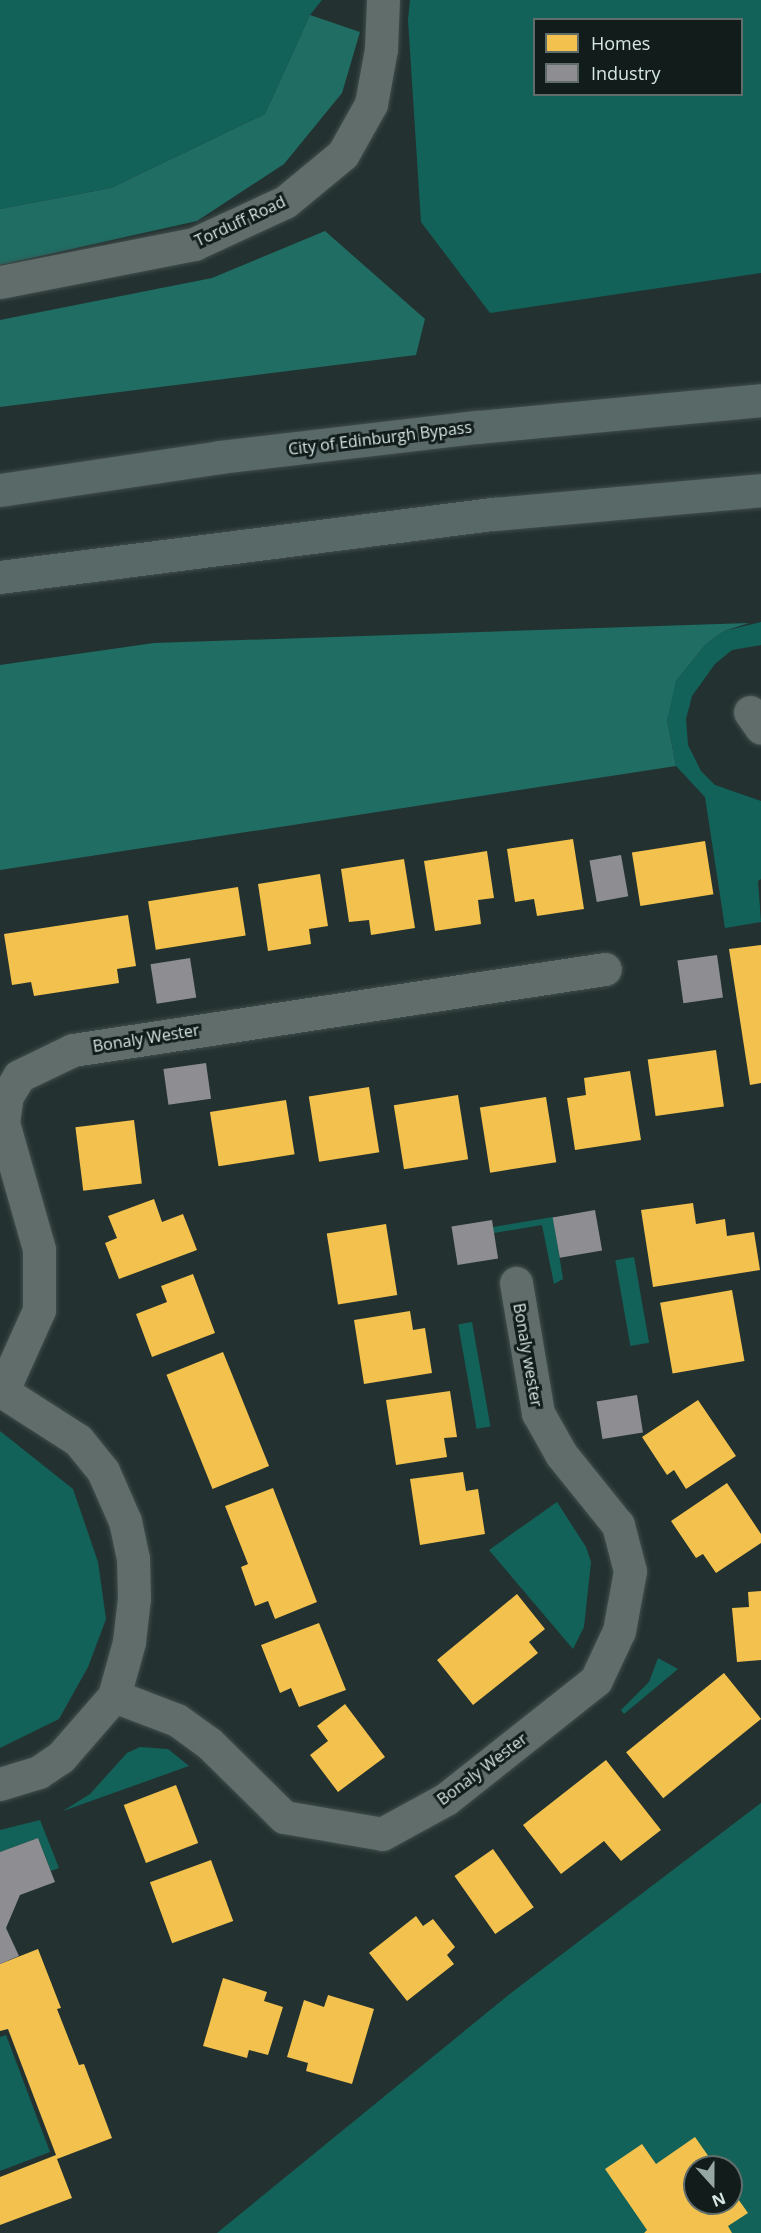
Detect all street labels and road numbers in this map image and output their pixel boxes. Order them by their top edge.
street label: Torduff Road [192,192,288,250]
street label: City of Edinburgh Bypass [287,417,473,459]
street label: Bonaly Wester [91,1020,201,1056]
street label: Bonaly wester [509,1302,547,1408]
street label: Bonaly Wester [433,1729,531,1809]

